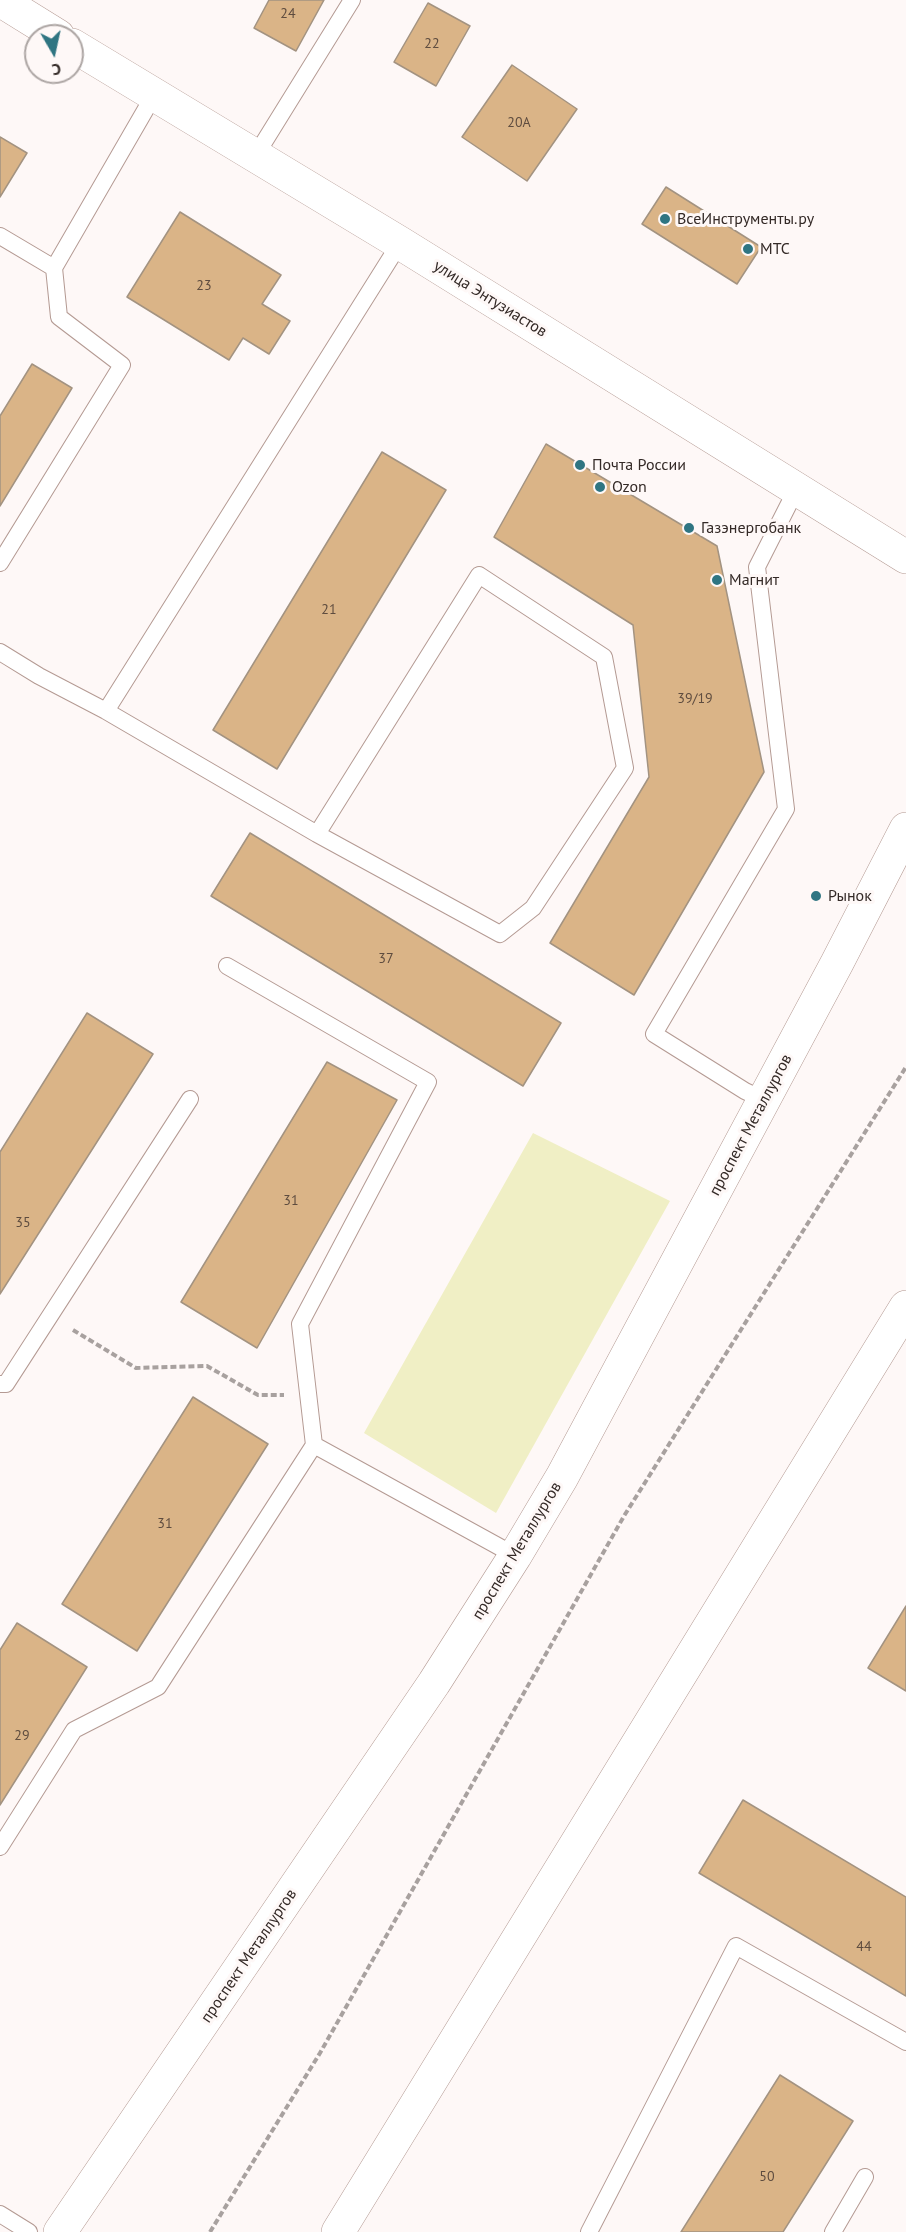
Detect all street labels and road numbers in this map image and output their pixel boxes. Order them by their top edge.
street label: улица Энтузиастов [430,256,550,342]
street label: проспект Металлургов [706,1051,796,1199]
street label: проспект Металлургов [468,1479,566,1623]
street label: проспект Металлургов [197,1885,301,2027]

